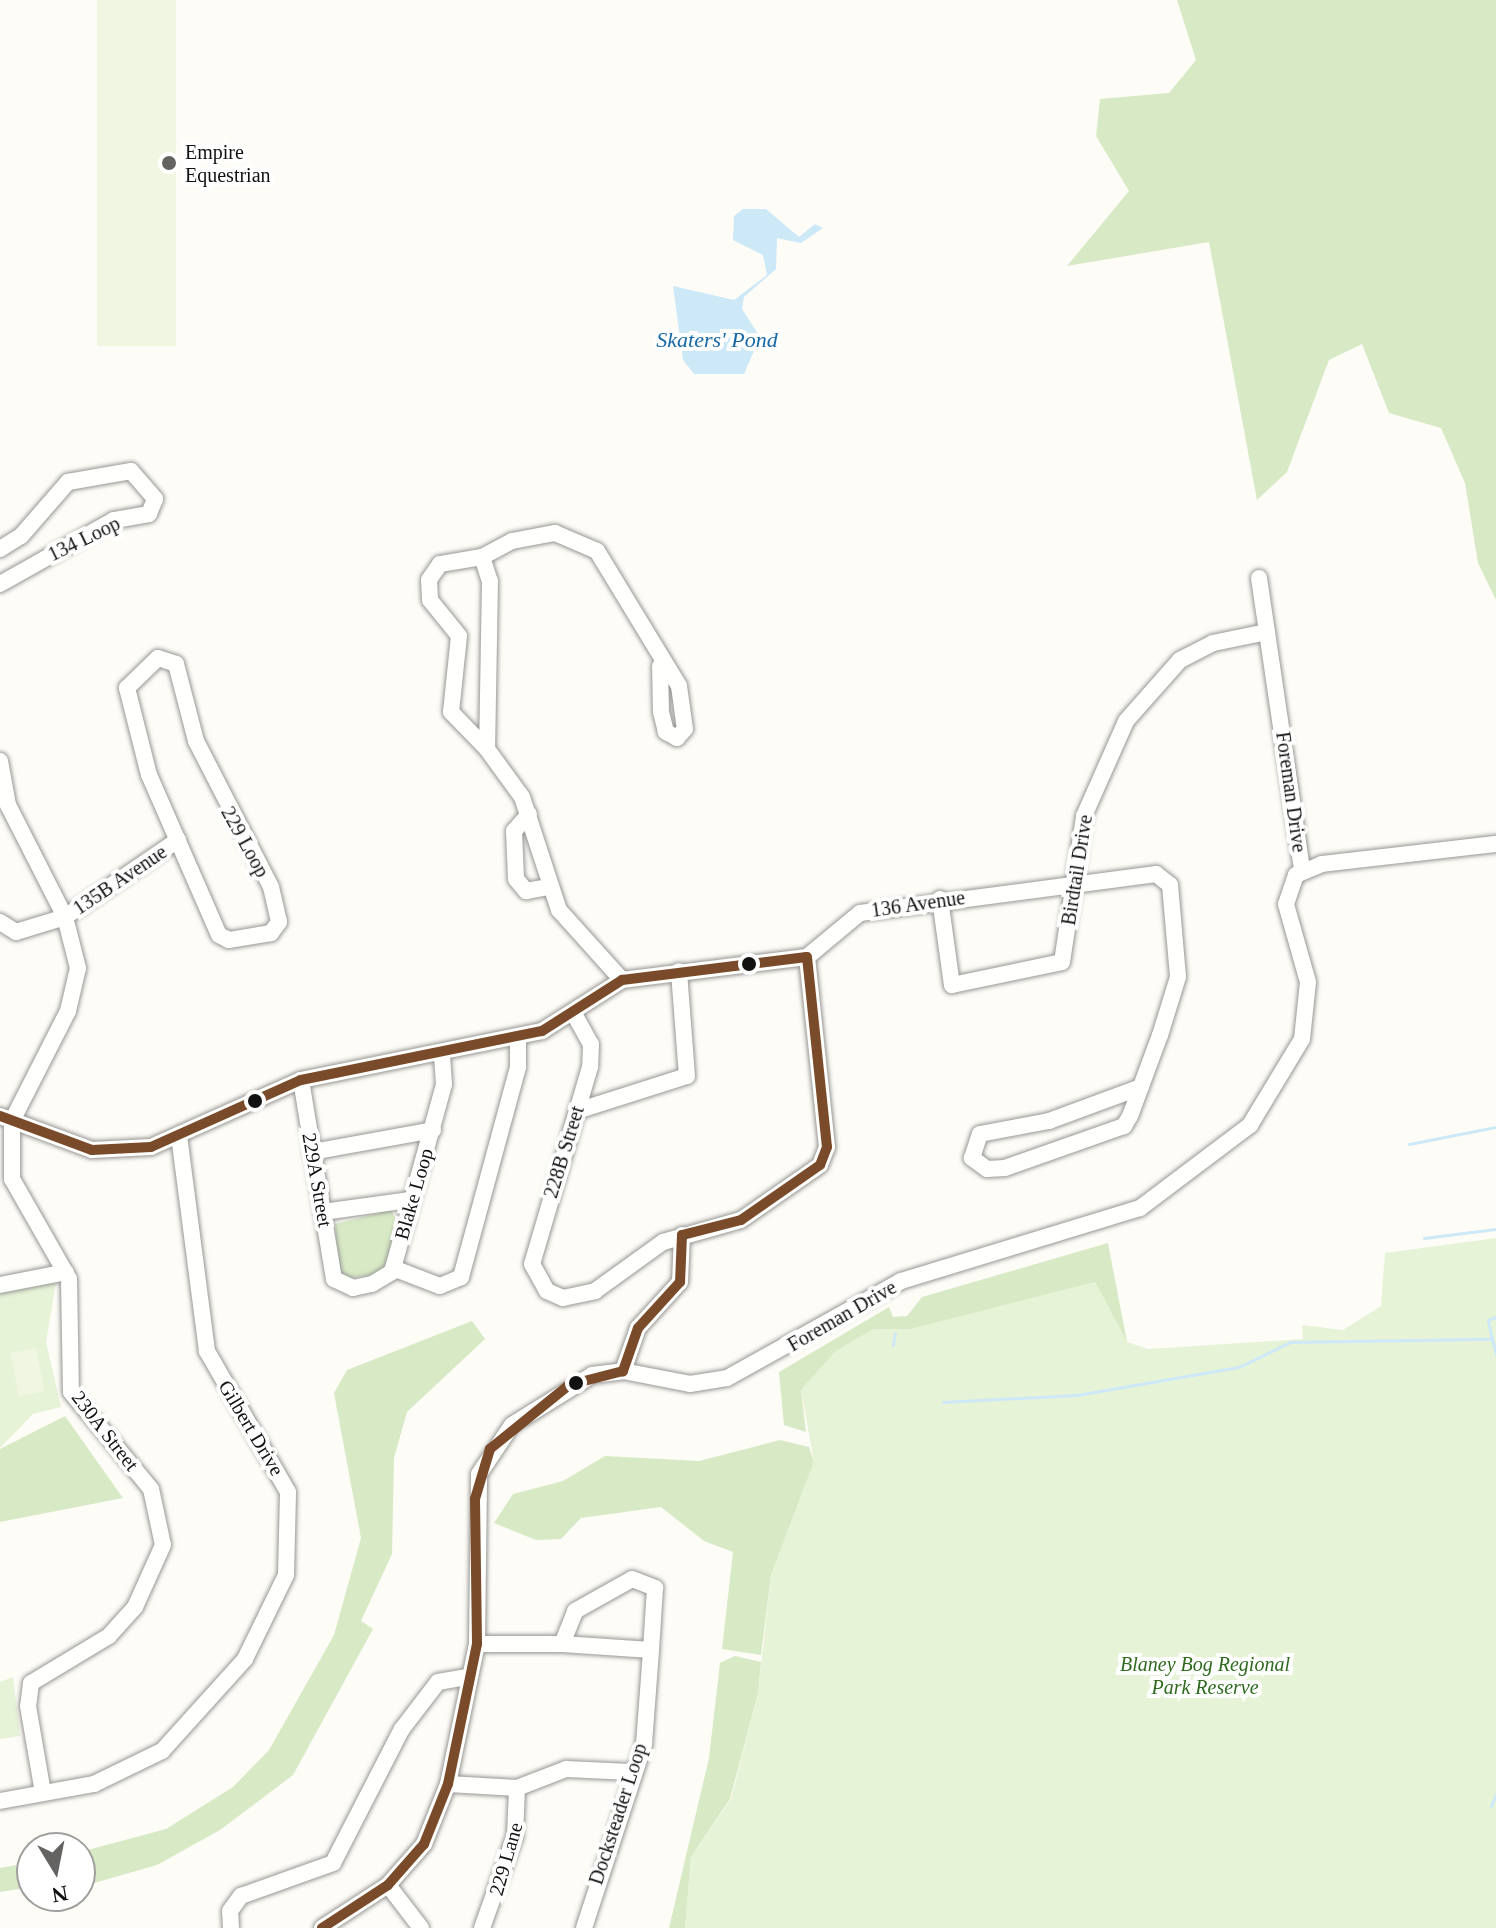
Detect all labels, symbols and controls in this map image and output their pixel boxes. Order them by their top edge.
place label: Empire Equestrian [185,140,271,187]
marker: Empire Equestrian [160,154,178,172]
water label: Skaters' Pond [656,327,778,353]
street label: 134 Loop [44,511,124,567]
street label: Foreman Drive [1271,730,1311,854]
street label: 229 Loop [216,802,274,882]
street label: Birdtail Drive [1056,813,1098,927]
street label: 135B Avenue [68,840,172,920]
street label: 136 Avenue [869,885,967,923]
unlabelled marker [741,956,757,972]
unlabelled marker [247,1093,263,1109]
street label: 228B Street [539,1103,589,1201]
street label: 229A Street [297,1131,337,1229]
street label: Blake Loop [390,1146,438,1242]
street label: Foreman Drive [783,1275,901,1357]
unlabelled marker [568,1375,584,1391]
street label: Gilbert Drive [213,1376,289,1480]
street label: 230A Street [66,1386,144,1476]
park label: Blaney Bog Regional Park Reserve [1120,1653,1290,1700]
street label: Docksteader Loop [584,1740,652,1888]
street label: 229 Lane [484,1820,528,1898]
north arrow [16,1832,96,1912]
text: N [50,1880,70,1908]

